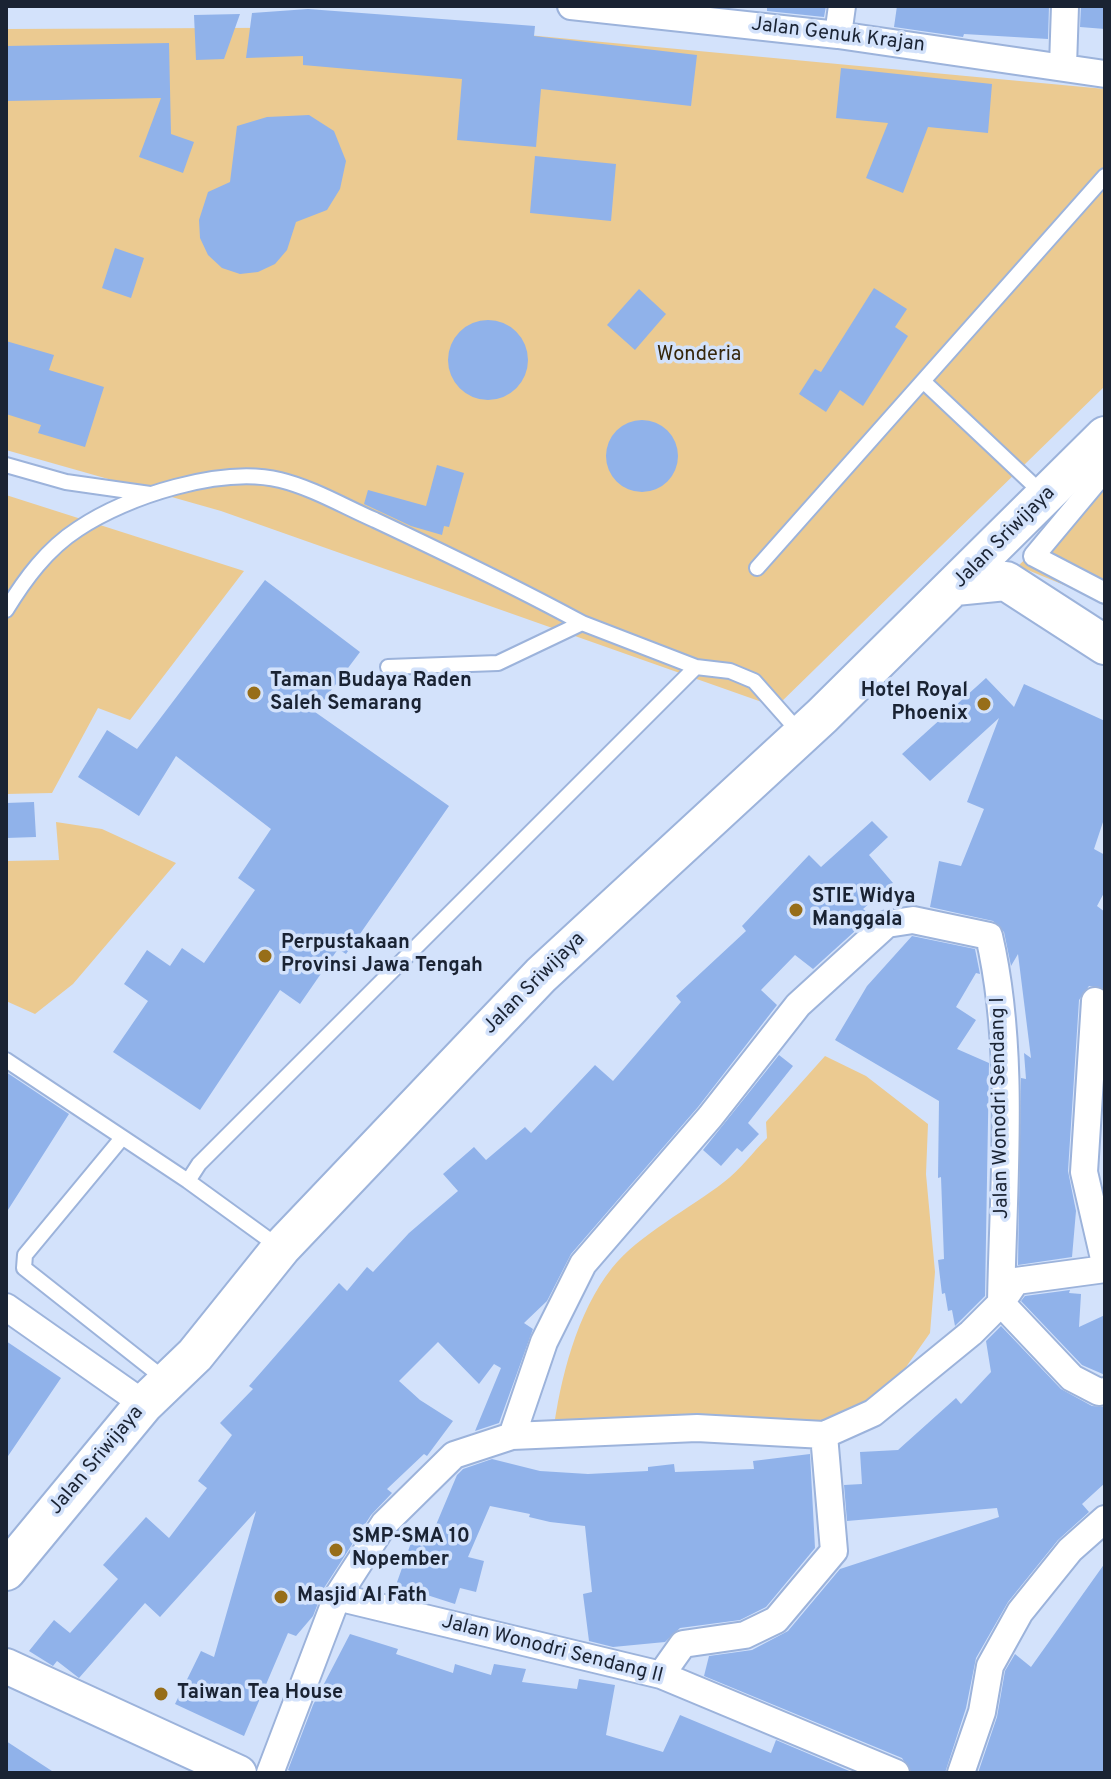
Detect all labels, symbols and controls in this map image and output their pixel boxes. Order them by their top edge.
street label: Jalan Genuk Krajan [750,13,926,59]
park label: Wonderia [657,344,741,368]
street label: Jalan Sriwijaya [949,482,1061,594]
place label: Taman Budaya Raden Saleh Semarang [270,670,472,717]
place label: Hotel Royal Phoenix [861,680,968,727]
marker: Taman Budaya Raden Saleh Semarang [245,684,263,702]
marker: Hotel Royal Phoenix [975,695,993,713]
place label: STIE Widya Manggala [812,886,915,933]
marker: STIE Widya Manggala [787,901,805,919]
street label: Jalan Sriwijaya [479,928,591,1040]
place label: Perpustakaan Provinsi Jawa Tengah [281,932,483,979]
marker: Perpustakaan Provinsi Jawa Tengah [256,947,274,965]
street label: Jalan Wonodri Sendang I [987,997,1015,1219]
street label: Jalan Sriwijaya [45,1402,149,1520]
place label: SMP-SMA 10 Nopember [352,1526,470,1573]
marker: SMP-SMA 10 Nopember [327,1541,345,1559]
place label: Masjid Al Fath [297,1585,427,1609]
marker: Masjid Al Fath [272,1588,290,1606]
street label: Jalan Wonodri Sendang II [439,1611,665,1689]
place label: Taiwan Tea House [177,1682,343,1706]
marker: Taiwan Tea House [152,1685,170,1703]

